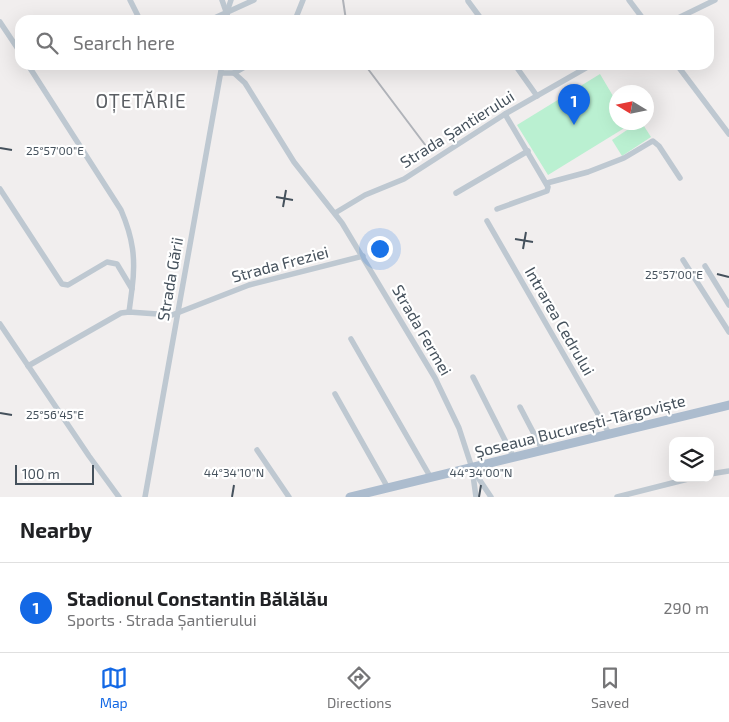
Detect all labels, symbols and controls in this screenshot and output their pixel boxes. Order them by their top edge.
search box [15,15,714,70]
icon: search [33,29,61,57]
text: Search here [73,31,175,54]
pin: 1 [558,84,590,125]
north arrow [609,85,654,130]
street label: Strada Șantierului [396,86,518,173]
district label: OȚETĂRIE [95,89,187,114]
text: 25°57'00"E [26,143,84,157]
street label: Strada Gării [153,235,186,322]
your location [367,236,393,262]
street label: Strada Freziei [229,241,330,286]
street label: Intrarea Cedrului [522,263,599,378]
text: 25°57'00"E [645,267,703,281]
street label: Strada Fermei [389,281,456,379]
street label: Șoseaua București-Târgoviște [473,390,688,463]
text: 25°56'45"E [26,407,84,421]
map controls [669,437,714,482]
button: layers [669,437,714,482]
scale bar [15,462,94,485]
text: 100 m [22,465,60,482]
text: 44°34'10"N [204,465,264,479]
text: 44°34'00"N [450,465,512,479]
text: Nearby [20,517,92,542]
text: Stadionul Constantin Bălălău [67,587,328,610]
text: 1 [33,598,39,617]
text: 290 m [664,598,709,617]
text: Sports · Strada Șantierului [67,610,257,629]
tab: Map [100,664,128,711]
tab: Directions [327,664,392,711]
tab: Saved [591,664,629,711]

